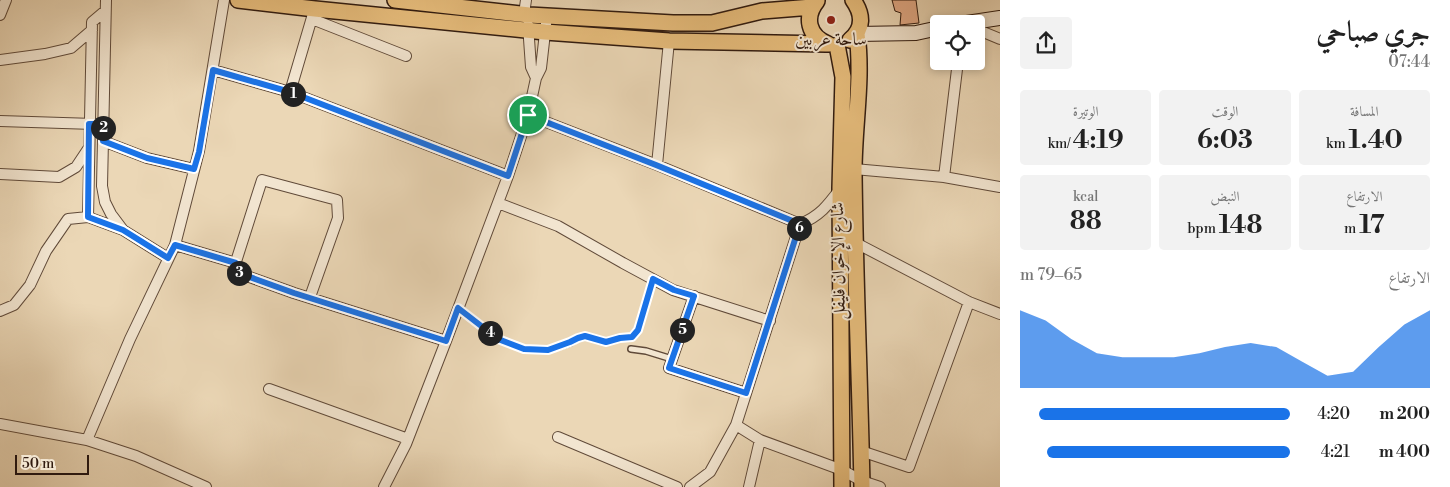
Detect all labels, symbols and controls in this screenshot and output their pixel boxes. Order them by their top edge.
marker: ساحة عربين [825,14,837,26]
map controls [930,15,985,70]
button: locate [930,15,985,70]
text: جري صباحي [1316,15,1430,50]
button: share [1020,17,1072,69]
place label: ساحة عربين [795,28,867,52]
text: 07:44 [1388,52,1430,72]
pin: 1 [280,82,306,106]
text: 1 [290,85,297,103]
pin [507,94,549,136]
icon: arrive [514,101,542,129]
text: الوتيرة [1073,103,1099,121]
text: الوقت [1212,103,1238,121]
text: المسافة [1350,103,1379,121]
pin: 2 [90,116,116,140]
text: 2 [99,119,108,137]
text: 4:19 [1073,125,1124,156]
text: 6:03 [1197,125,1253,156]
text: 1.40 [1349,125,1403,156]
text: /km [1048,135,1073,153]
text: km [1326,135,1349,153]
text: kcal [1073,188,1098,206]
text: النبض [1211,188,1239,206]
text: الارتفاع [1346,188,1383,206]
street label: شارع الإخوان فليفل [826,202,854,320]
text: 88 [1070,206,1102,237]
text: 148 [1219,210,1262,241]
text: 17 [1359,210,1385,241]
pin: 6 [786,216,812,240]
text: 6 [795,219,804,237]
text: bpm [1188,220,1219,238]
text: m [1344,220,1359,238]
pin: 3 [226,260,252,286]
text: 3 [235,264,244,282]
text: 65–79 m [1020,265,1082,285]
text: الارتفاع [1388,268,1430,288]
pin: 5 [670,318,694,342]
pin: 4 [478,320,502,346]
text: 5 [678,321,687,339]
text: 4 [486,324,495,342]
text: 4:20 [1317,404,1350,424]
text: 200 m [1380,404,1430,424]
text: 4:21 [1321,442,1350,462]
text: 400 m [1379,442,1430,462]
scale bar [15,452,89,475]
text: 50 m [22,455,54,473]

